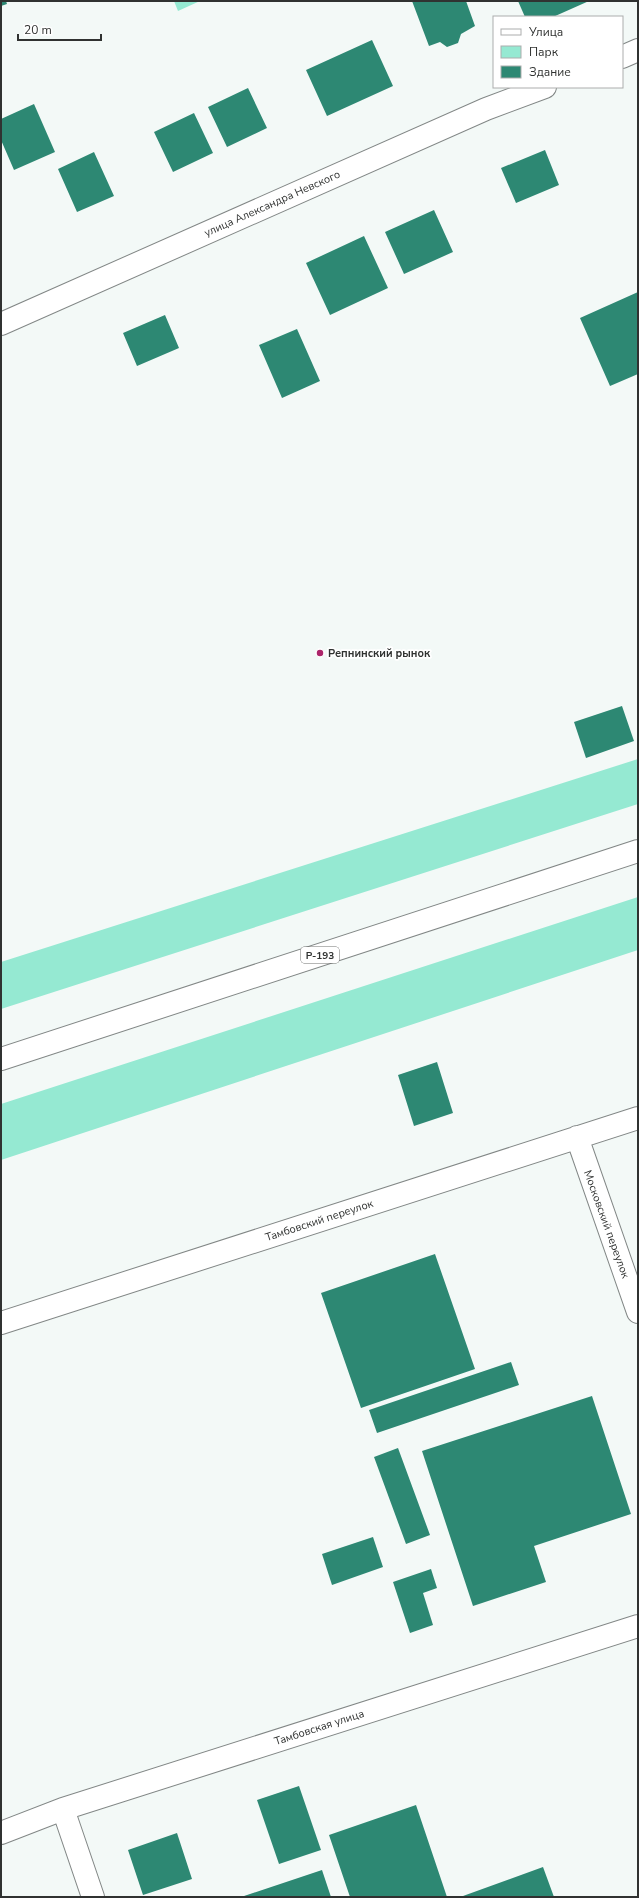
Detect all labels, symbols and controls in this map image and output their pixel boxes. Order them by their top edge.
scale bar [18,16,101,42]
legend [493,16,623,88]
text: 20 m [24,22,52,38]
text: Улица [528,24,563,40]
text: Парк [529,44,559,60]
text: Здание [529,64,571,80]
street label: улица Александра Невского [202,167,343,240]
place label: Репнинский рынок [328,646,431,661]
marker: Репнинский рынок [315,648,325,658]
road number: Р-193 [301,947,339,963]
street label: Московский переулок [580,1168,633,1281]
street label: Тамбовский переулок [263,1196,375,1245]
street label: Тамбовская улица [272,1706,366,1749]

